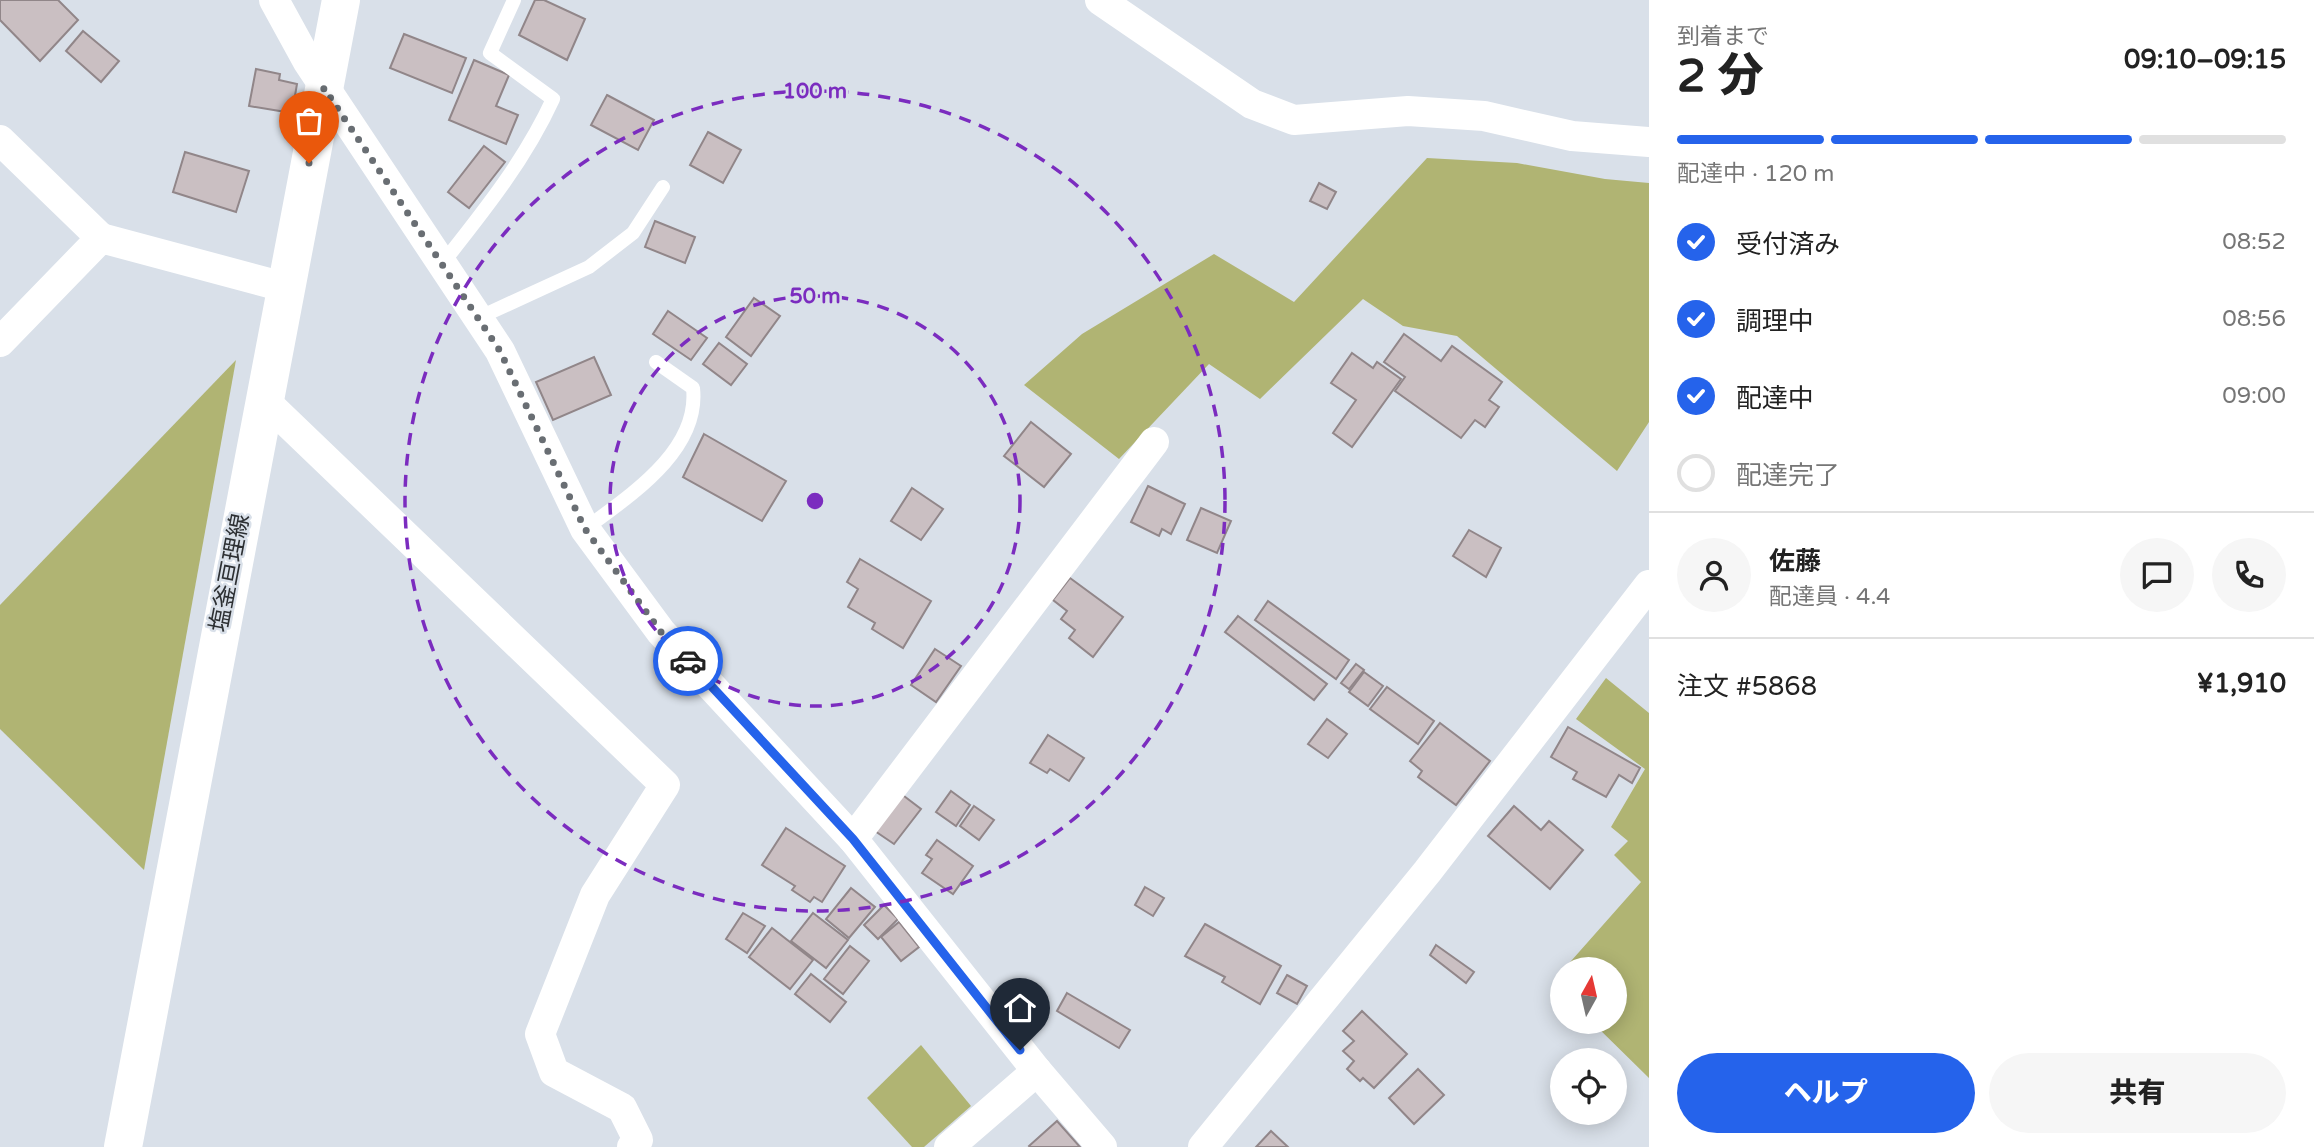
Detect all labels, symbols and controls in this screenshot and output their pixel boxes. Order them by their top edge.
text: 到着まで [1677,23,1769,51]
text: 09:10–09:15 [2124,44,2286,75]
text: 2 分 [1677,49,1764,104]
text: 100 m [783,79,847,104]
pin [279,91,339,163]
icon: bag [290,102,328,140]
text: 配達中 · 120 m [1677,160,1834,188]
icon: check [1677,223,1715,261]
text: 08:52 [2222,228,2286,256]
text: 受付済み [1736,229,1840,260]
text: 50 m [789,284,841,309]
icon: check [1677,300,1715,338]
text: 08:56 [2222,305,2286,333]
text: 調理中 [1736,306,1814,337]
icon: check [1677,377,1715,415]
text: 09:00 [2222,382,2286,410]
text: 配達中 [1736,383,1814,414]
text: 配達完了 [1736,460,1840,491]
centre of rings [803,489,827,513]
street label: 塩釜亘理線 [204,511,256,635]
button: person [1677,538,1751,612]
button: chat [2120,538,2194,612]
button: phone [2212,538,2286,612]
text: 佐藤 [1769,546,1821,577]
text: 配達員 · 4.4 [1769,583,1890,611]
courier [653,626,723,696]
icon: car [669,642,707,680]
text: ¥1,910 [2197,668,2286,699]
text: 注文 #5868 [1677,671,1817,702]
north arrow [1550,957,1628,1034]
map controls [1550,957,1627,1125]
pin [990,978,1050,1050]
icon: home [1001,989,1039,1027]
button: locate [1550,1048,1627,1125]
button: ヘルプ [1677,1053,1975,1133]
button: 共有 [1989,1053,2286,1133]

